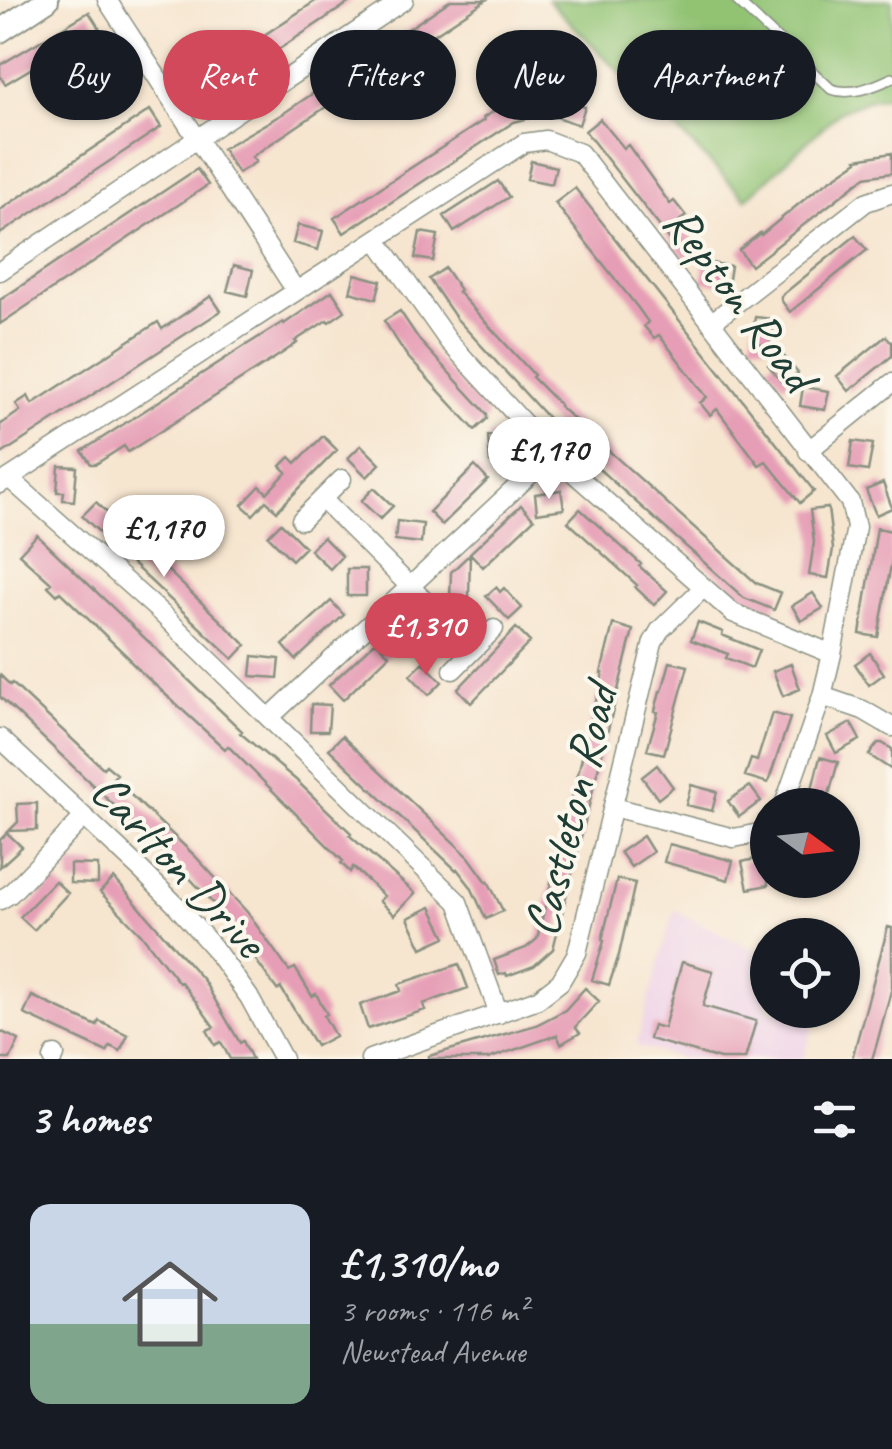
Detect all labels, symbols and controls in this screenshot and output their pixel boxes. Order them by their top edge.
chip: Buy [30,30,143,120]
chip: Rent [163,30,290,120]
chip: Filters [310,30,456,120]
chip: New [476,30,597,120]
chip: Apartment [617,30,816,120]
street label: Repton Road [650,193,834,409]
pin: £1,170 [468,417,630,502]
text: £1,170 [510,429,588,470]
pin: £1,170 [83,495,245,580]
text: £1,170 [125,507,203,548]
pin: £1,310 [345,593,507,678]
text: £1,310 [387,605,465,646]
street label: Castleton Road [509,672,634,942]
street label: Carlton Drive [78,760,283,973]
north arrow [750,788,860,898]
map controls [750,788,860,1028]
button: locate [750,918,860,1028]
icon: filters [807,1092,862,1147]
text: 3 homes [30,1093,149,1146]
text: £1,310/mo [340,1237,497,1290]
icon: home [110,1244,230,1364]
text: 3 rooms · 116 m² [340,1290,527,1331]
text: Newstead Avenue [340,1331,525,1372]

